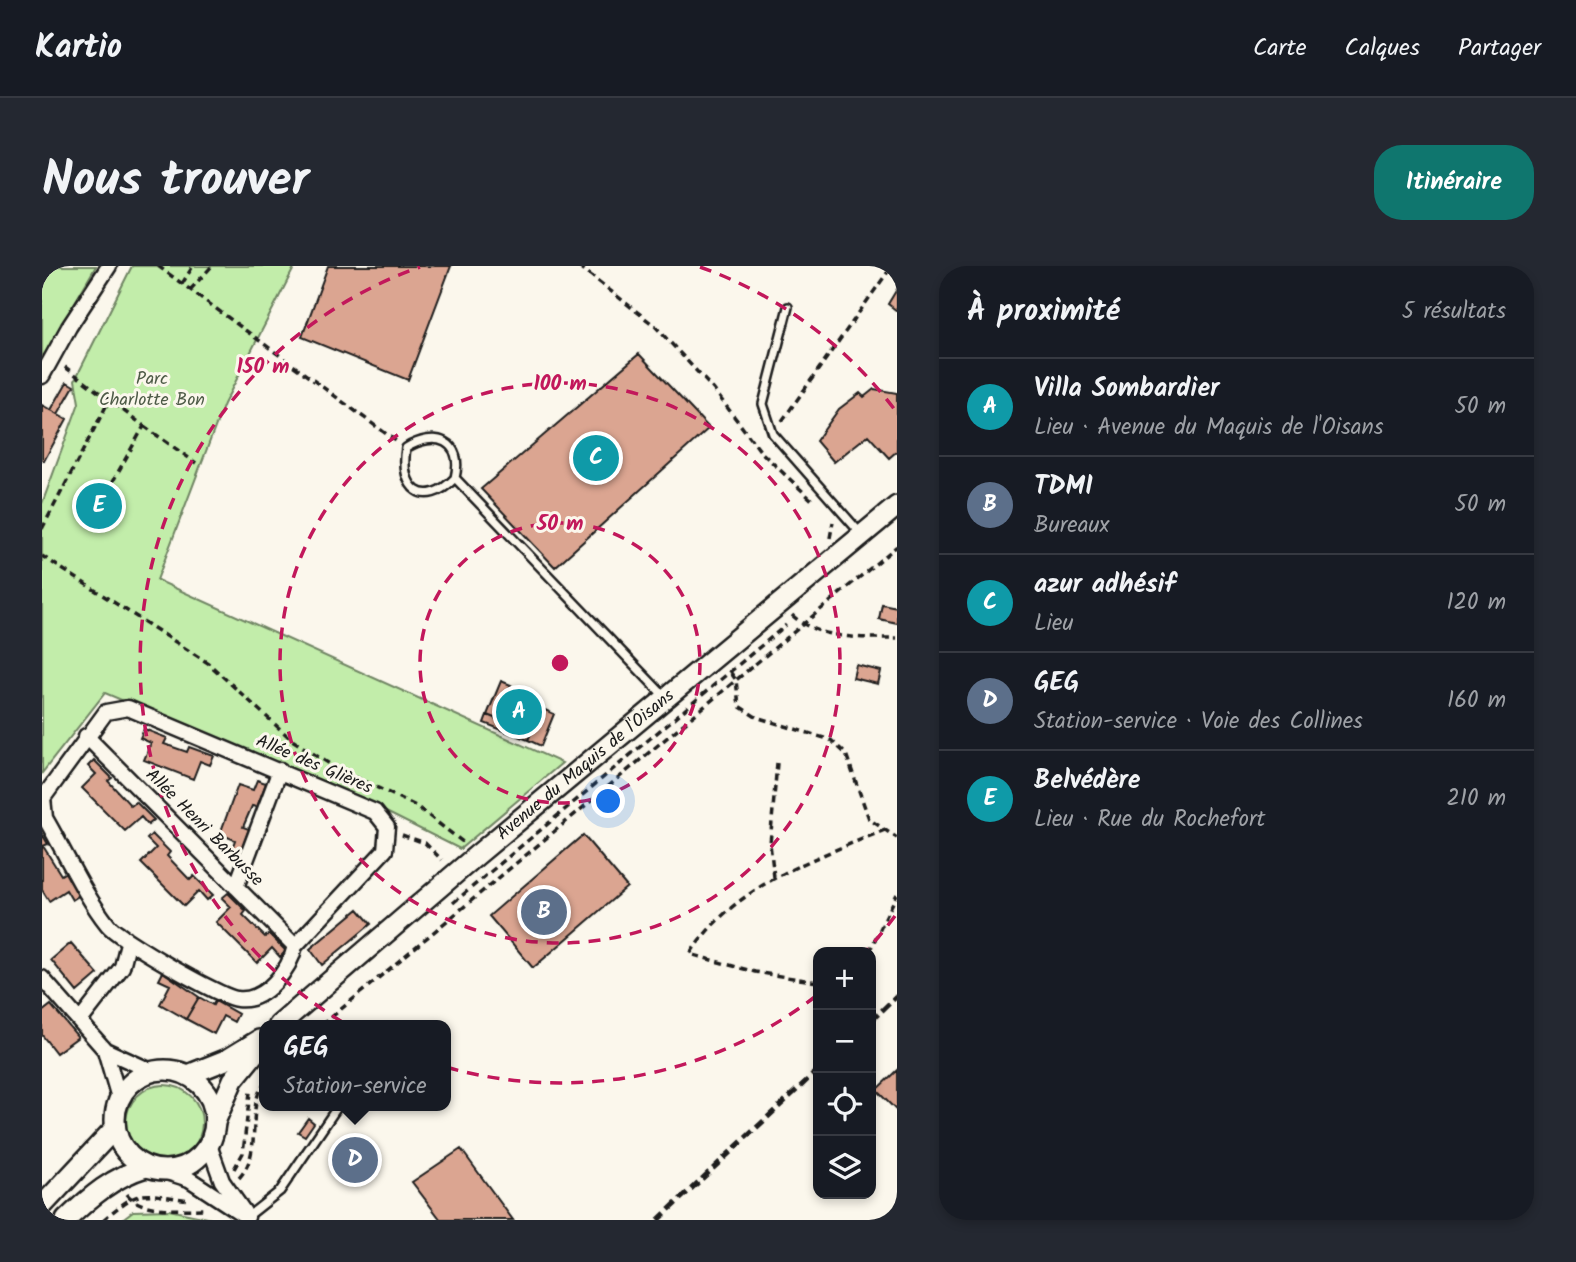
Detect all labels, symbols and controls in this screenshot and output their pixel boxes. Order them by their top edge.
text: Kartio [35,22,122,75]
text: Carte [1253,29,1307,68]
text: Calques [1345,29,1420,68]
text: Partager [1458,29,1541,68]
text: Nous trouver [42,143,309,221]
button: Itinéraire [1374,145,1534,220]
text: À proximité [967,288,1120,336]
text: 5 résultats [1402,294,1506,330]
text: 150 m [236,351,290,384]
park label: Parc Charlotte Bon [99,365,205,415]
text: 100 m [533,368,587,401]
text: Villa Sombardier [1034,368,1219,410]
text: A [983,389,997,425]
text: 50 m [1455,389,1506,425]
text: Lieu · Avenue du Maquis de l'Oisans [1034,410,1384,446]
pin: C [573,432,619,484]
text: TDMI [1034,466,1093,508]
pin: E [76,480,122,532]
text: B [983,487,997,523]
text: 50 m [1455,487,1506,523]
text: 50 m [536,508,583,541]
text: Bureaux [1034,508,1109,544]
text: azur adhésif [1034,564,1176,606]
text: C [983,585,997,621]
text: 120 m [1446,585,1506,621]
text: Lieu [1034,606,1073,642]
centre of rings [548,651,572,675]
text: GEG [1034,662,1079,704]
text: D [982,683,998,719]
text: 160 m [1447,683,1506,719]
street label: Avenue du Maquis de l'Oisans [493,684,679,844]
pin: A [496,686,542,738]
text: Station-service · Voie des Collines [1034,704,1363,740]
street label: Allée des Glières [251,727,377,803]
text: Belvédère [1034,760,1141,802]
street label: Allée Henri Barbusse [138,762,270,894]
text: E [984,781,996,817]
text: 210 m [1446,781,1506,817]
your location [591,784,625,818]
text: Lieu · Rue du Rochefort [1034,802,1266,838]
pin: B [521,886,567,938]
map controls [813,947,876,1199]
button: + [813,947,876,1010]
button: − [813,1010,876,1073]
popup [259,1020,451,1111]
text: GEG [283,1027,329,1069]
text: Station-service [283,1069,427,1105]
button: locate [813,1073,876,1136]
pin: D [332,1134,378,1186]
button: layers [813,1136,876,1199]

